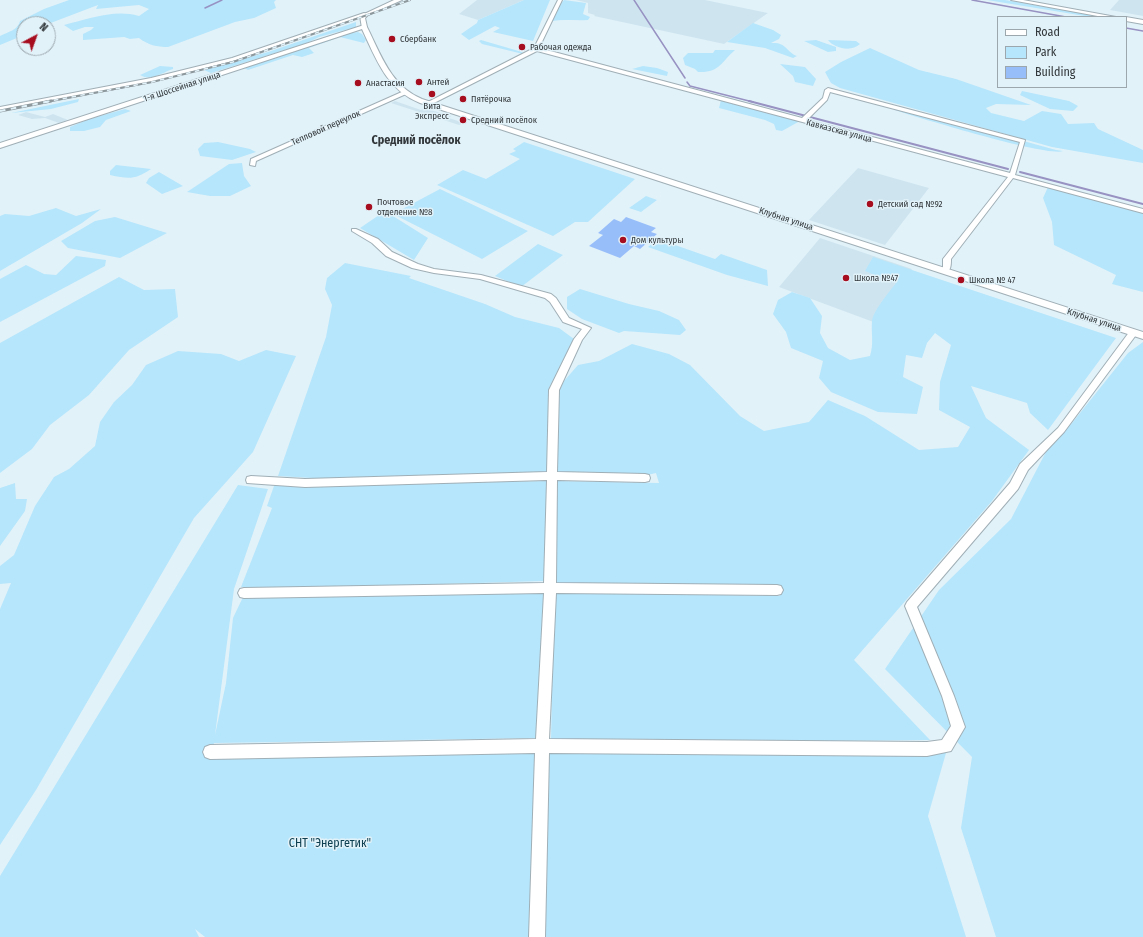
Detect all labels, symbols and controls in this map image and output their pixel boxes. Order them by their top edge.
north arrow [16,16,56,56]
legend [997,16,1127,88]
text: N [37,20,50,34]
text: Road [1035,25,1060,39]
marker: Сбербанк [387,34,397,44]
place label: Сбербанк [400,34,436,44]
marker: Рабочая одежда [517,42,527,52]
place label: Рабочая одежда [530,42,592,52]
text: Park [1035,45,1056,59]
text: Building [1035,65,1075,79]
street label: 1-я Шоссейная улица [142,69,222,105]
marker: Антей [414,77,424,87]
place label: Антей [427,77,449,87]
marker: Анастасия [353,78,363,88]
place label: Анастасия [366,78,405,88]
marker: Вита Экспресс [427,89,437,99]
marker: Пятёрочка [458,94,468,104]
place label: Пятёрочка [471,94,511,104]
place label: Вита Экспресс [415,101,449,122]
street label: Тепловой переулок [290,108,362,148]
marker: Средний посёлок [458,115,468,125]
place label: Средний посёлок [471,115,537,125]
street label: Кавказская улица [805,117,873,145]
district label: Средний посёлок [372,134,460,148]
place label: Почтовое отделение №8 [377,197,432,218]
marker: Детский сад №92 [865,199,875,209]
place label: Детский сад №92 [878,199,943,209]
marker: Почтовое отделение №8 [364,202,374,212]
street label: Клубная улица [757,205,815,233]
marker: Дом культуры [618,235,628,245]
place label: Дом культуры [631,235,683,245]
marker: Школа №47 [841,273,851,283]
place label: Школа №47 [854,273,898,283]
marker: Школа № 47 [956,275,966,285]
place label: Школа № 47 [969,275,1015,285]
street label: Клубная улица [1065,306,1123,334]
park label: СНТ "Энергетик" [289,837,371,851]

